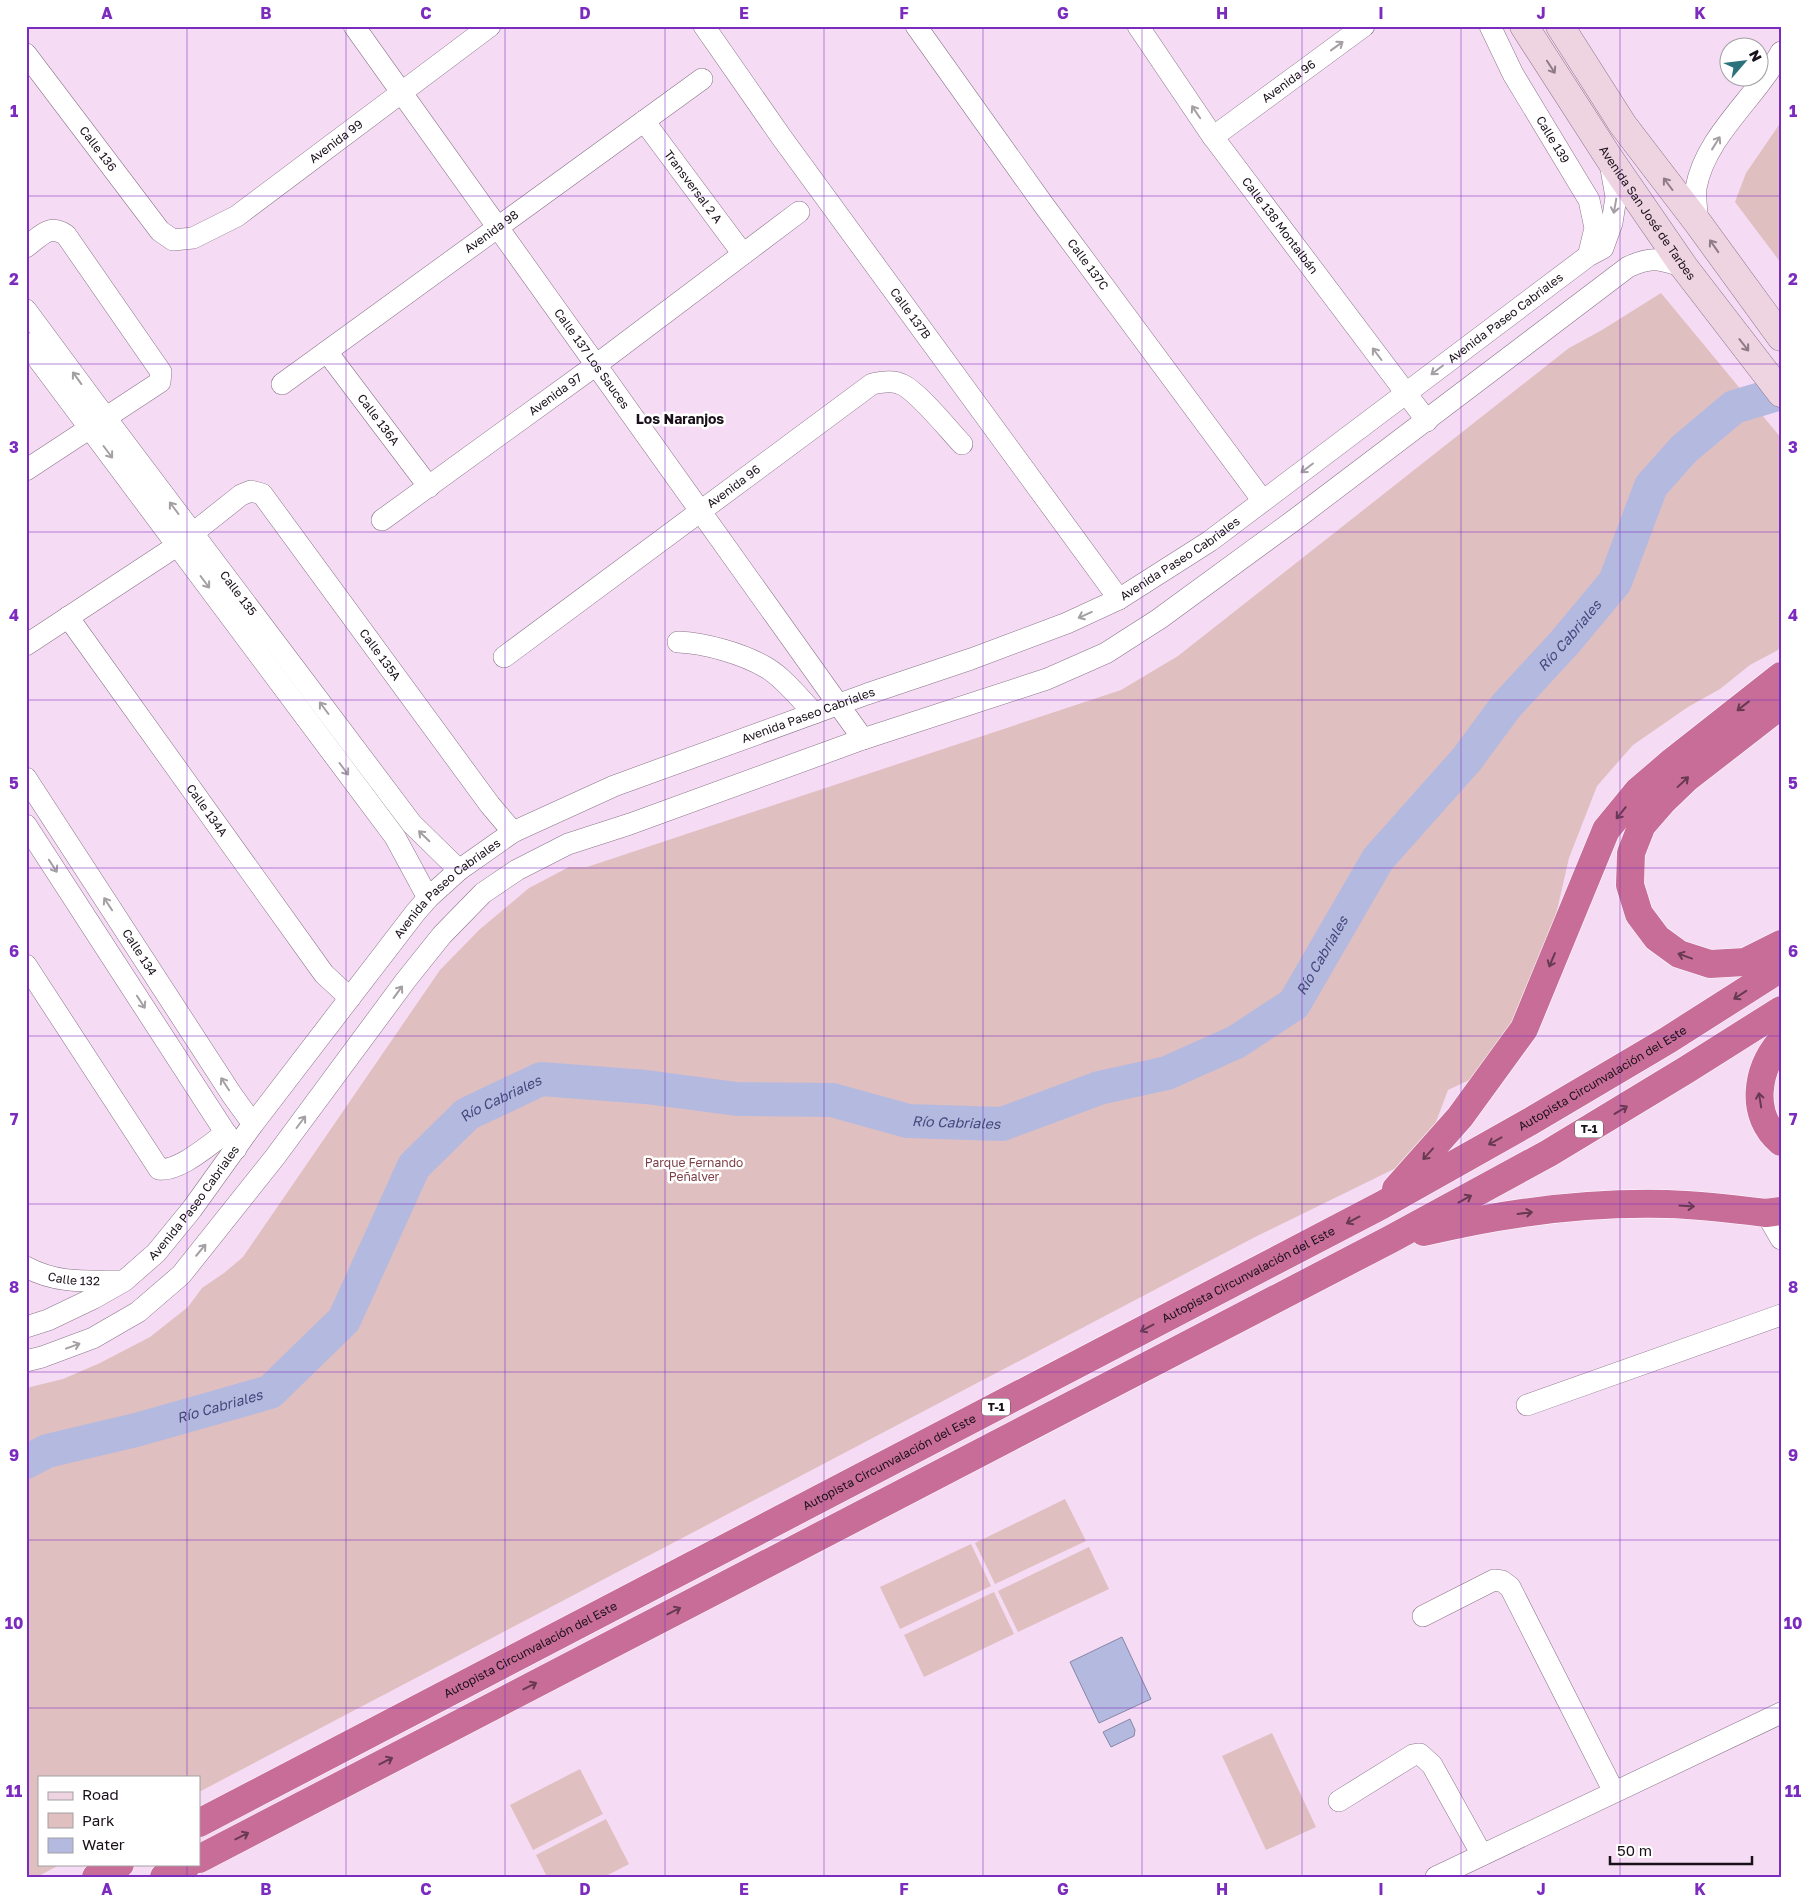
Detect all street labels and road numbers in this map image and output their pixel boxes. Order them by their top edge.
street label: Avenida 96 [1259,56,1318,106]
street label: Calle 139 [1533,113,1573,166]
street label: Avenida 99 [306,116,366,166]
street label: Calle 136 [76,123,120,174]
street label: Avenida San José de Tarbes [1596,143,1699,283]
street label: Transversal 2 A [661,147,726,226]
street label: Calle 138 Montalbán [1239,174,1322,277]
street label: Avenida 98 [461,207,521,256]
street label: Calle 137C [1064,236,1112,293]
street label: Avenida Paseo Cabriales [1445,269,1566,366]
street label: Calle 137B [887,285,934,342]
street label: Calle 137 Los Sauces [551,306,633,412]
street label: Avenida 97 [525,370,585,418]
street label: Calle 136A [354,391,403,448]
street label: Avenida 96 [704,461,763,511]
street label: Avenida Paseo Cabriales [1117,513,1243,603]
street label: Calle 135 [217,568,260,619]
street label: Calle 135A [356,626,404,683]
street label: Avenida Paseo Cabriales [739,684,877,746]
street label: Calle 134A [183,781,231,839]
street label: Avenida Paseo Cabriales [390,835,503,941]
street label: Calle 134 [119,926,160,978]
street label: Autopista Circunvalación del Este [1515,1022,1689,1134]
road number: T-1 [1575,1120,1603,1138]
street label: Avenida Paseo Cabriales [145,1142,242,1263]
street label: Autopista Circunvalación del Este [1159,1223,1337,1326]
street label: Calle 132 [46,1268,100,1288]
road number: T-1 [982,1398,1010,1415]
street label: Autopista Circunvalación del Este [800,1410,978,1513]
street label: Autopista Circunvalación del Este [441,1598,619,1701]

